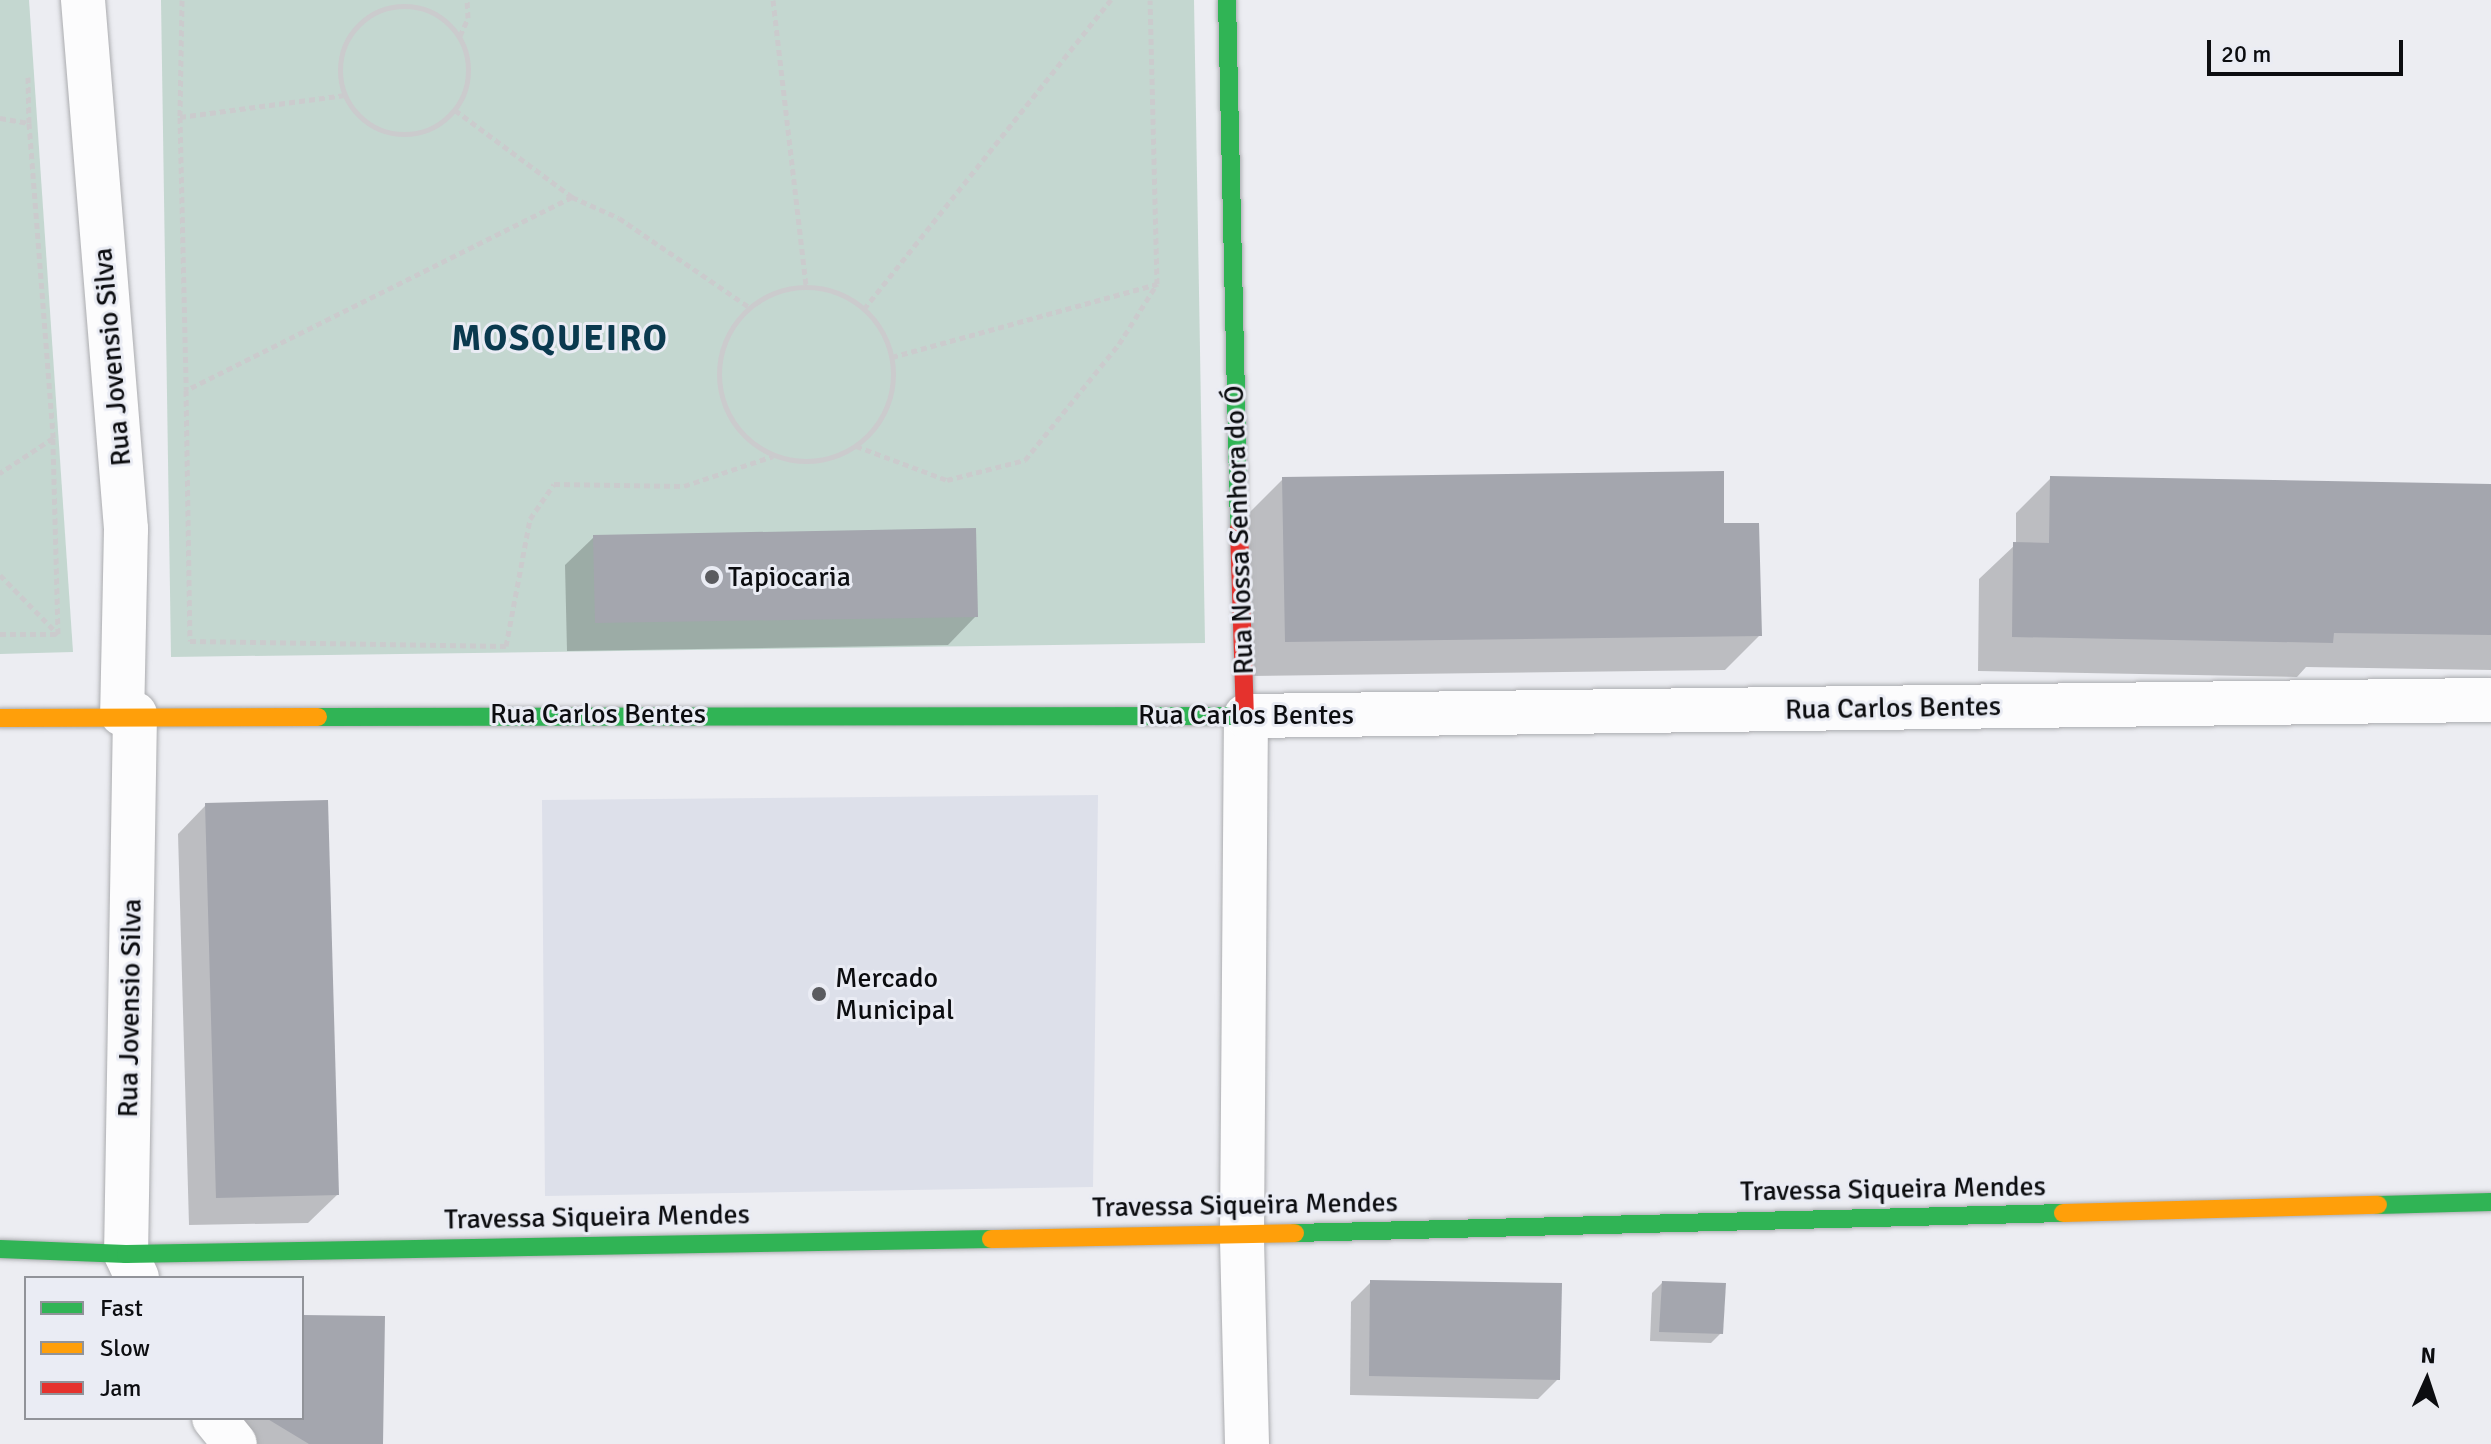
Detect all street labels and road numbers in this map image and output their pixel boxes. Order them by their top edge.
street label: Rua Jovensio Silva [86,246,138,468]
street label: Rua Nossa Senhora do Ó [1217,385,1261,675]
street label: Rua Carlos Bentes [1785,689,2001,727]
street label: Rua Carlos Bentes [490,697,706,731]
street label: Rua Carlos Bentes [1138,698,1354,732]
street label: Rua Jovensio Silva [111,898,149,1118]
street label: Travessa Siqueira Mendes [1740,1170,2046,1208]
street label: Travessa Siqueira Mendes [1092,1186,1398,1224]
street label: Travessa Siqueira Mendes [444,1198,750,1236]

